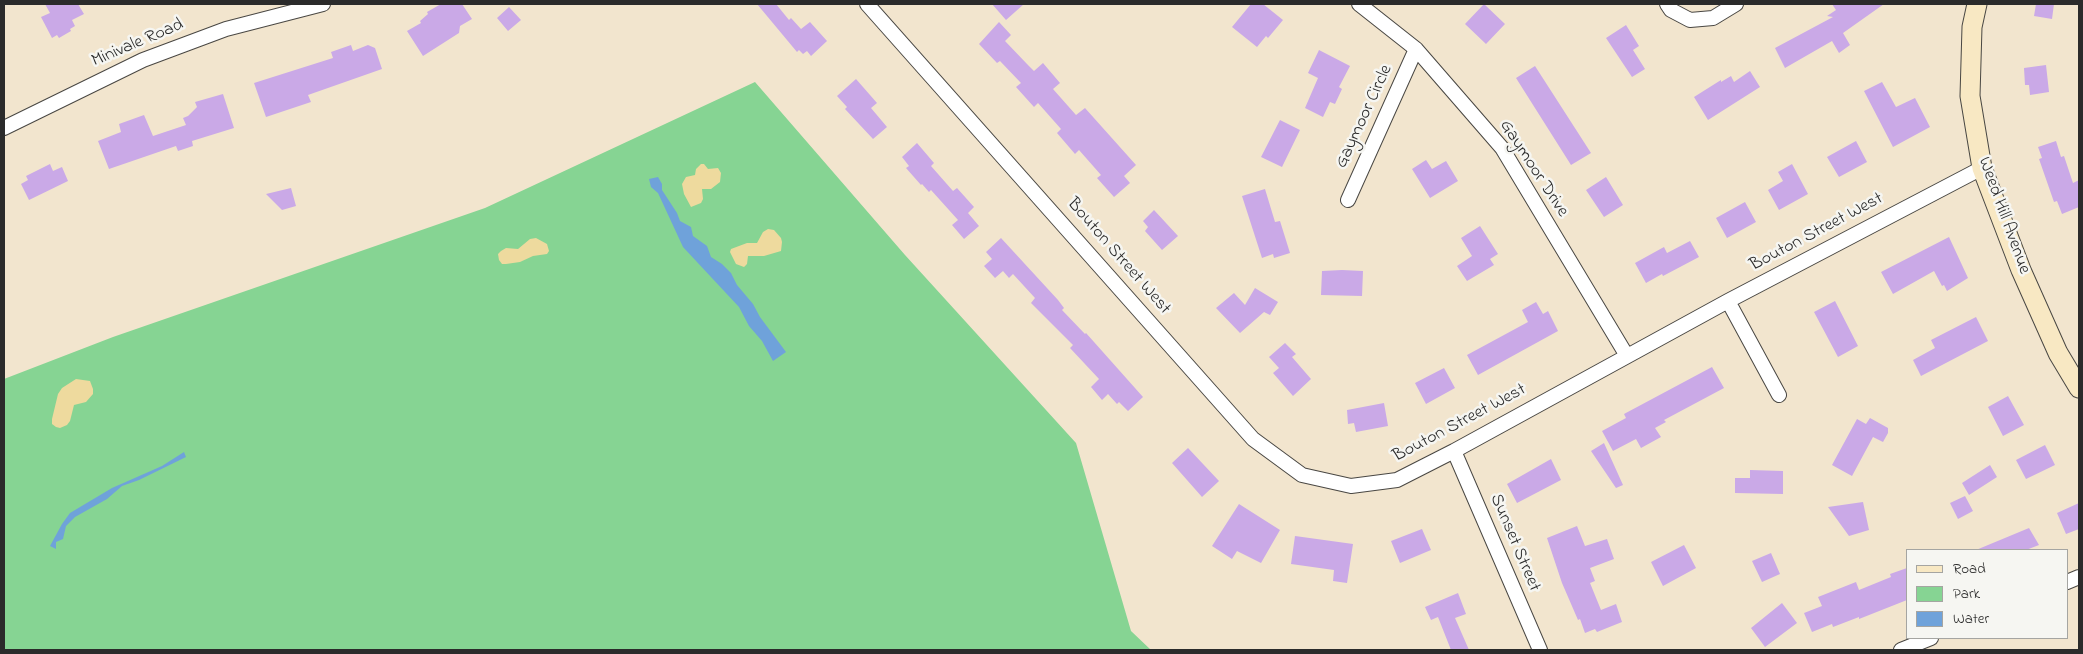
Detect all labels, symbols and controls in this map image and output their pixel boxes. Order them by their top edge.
street label: Minivale Road [89,15,187,73]
street label: Gaymoor Circle [1332,62,1398,172]
street label: Gaymoor Drive [1494,116,1572,222]
street label: Weed Hill Avenue [1972,155,2034,277]
street label: Bouton Street West [1747,189,1887,277]
street label: Bouton Street West [1061,194,1175,320]
street label: Bouton Street West [1390,380,1530,468]
street label: Sunset Street [1484,491,1544,595]
legend [1906,549,2068,639]
text: Road [1953,558,1986,580]
text: Park [1953,583,1980,605]
text: Water [1953,608,1989,630]

